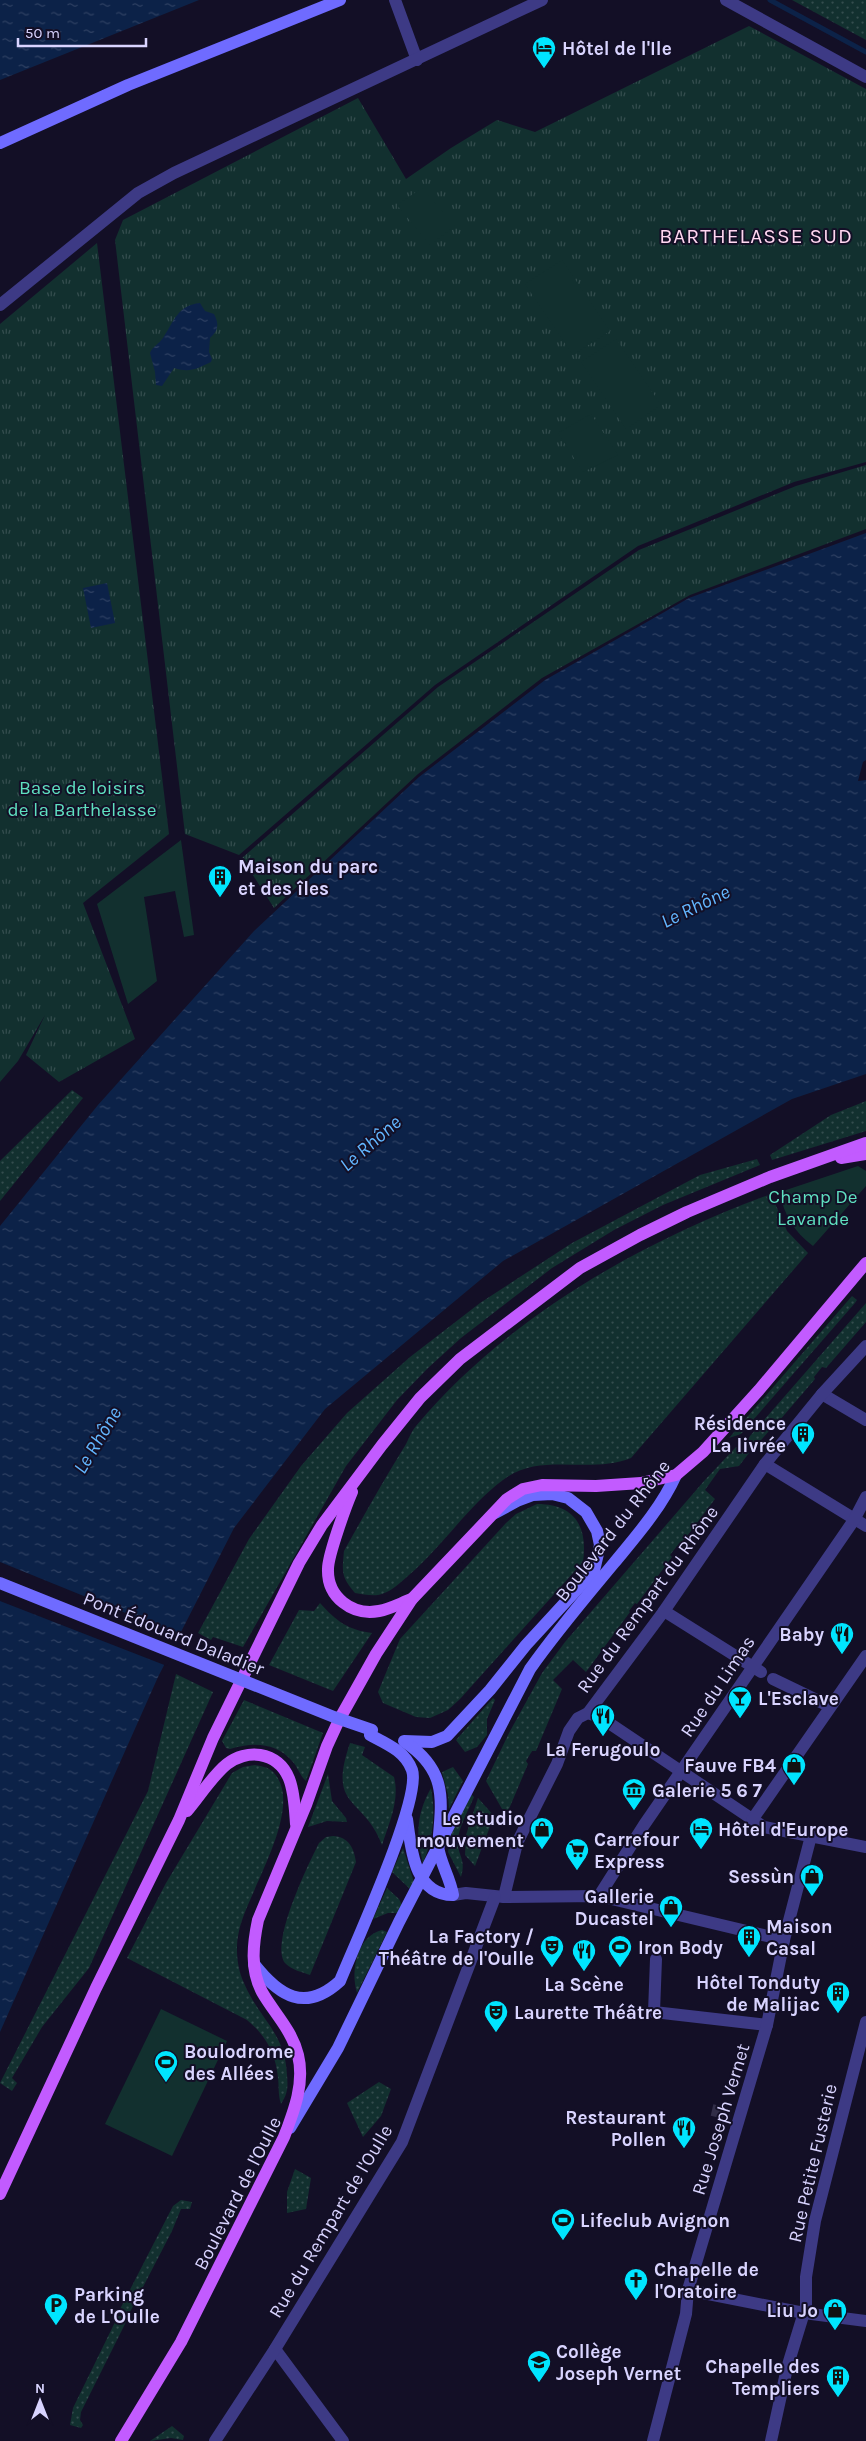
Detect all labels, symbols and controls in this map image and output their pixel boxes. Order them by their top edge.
scale bar [18,15,145,47]
text: 50 m [25,24,60,42]
hotel icon: Hôtel de l'Ile [531,35,557,69]
place label: Hôtel de l'Ile [562,38,672,60]
district label: BARTHELASSE SUD [659,224,853,248]
park label: Base de loisirs de la Barthelasse [8,777,156,821]
place label: Maison du parc et des îles [238,856,378,900]
building icon: Maison du parc et des îles [207,864,233,898]
water label: Le Rhône [657,880,733,933]
water label: Le Rhône [335,1110,406,1176]
park label: Champ De Lavande [768,1186,858,1230]
water label: Le Rhône [69,1403,126,1478]
place label: Résidence La livrée [694,1413,786,1457]
building icon: Résidence La livrée [790,1421,816,1455]
street label: Boulevard du Rhône [551,1456,675,1606]
street label: Rue du Rempart du Rhône [573,1502,723,1697]
street label: Pont Édouard Daladier [80,1587,268,1680]
restaurant icon: Baby [829,1621,855,1655]
place label: Baby [779,1624,824,1646]
street label: Rue du Limas [676,1632,760,1741]
bar icon: L'Esclave [727,1685,753,1719]
place label: L'Esclave [758,1688,839,1710]
restaurant icon: La Ferugoulo [590,1703,616,1737]
place label: La Ferugoulo [546,1739,660,1761]
shop icon: Fauve FB4 [781,1752,807,1786]
place label: Fauve FB4 [684,1755,777,1777]
museum icon: Galerie 5 6 7 [621,1777,647,1811]
place label: Galerie 5 6 7 [652,1780,763,1802]
place label: Le studio mouvement [416,1808,524,1852]
shop icon: Le studio mouvement [529,1816,555,1850]
hotel icon: Hôtel d'Europe [688,1816,714,1850]
place label: Hôtel d'Europe [718,1819,848,1841]
place label: Carrefour Express [594,1829,680,1873]
supermarket icon: Carrefour Express [564,1837,590,1871]
shop icon: Sessùn [799,1863,825,1897]
place label: Sessùn [728,1866,794,1888]
place label: Gallerie Ducastel [574,1886,654,1930]
shop icon: Gallerie Ducastel [658,1894,684,1928]
place label: Maison Casal [766,1916,833,1960]
building icon: Maison Casal [736,1924,762,1958]
place label: La Factory / Théâtre de l'Oulle [379,1926,534,1970]
theatre icon: La Factory / Théâtre de l'Oulle [539,1934,565,1968]
sports icon: Iron Body [607,1934,633,1968]
place label: Iron Body [638,1937,723,1959]
restaurant icon: La Scène [571,1938,597,1972]
place label: Hôtel Tonduty de Malijac [696,1972,820,2016]
place label: La Scène [544,1974,624,1996]
building icon: Hôtel Tonduty de Malijac [825,1980,851,2014]
theatre icon: Laurette Théâtre [483,1999,509,2033]
place label: Laurette Théâtre [514,2002,662,2024]
place label: Boulodrome des Allées [184,2041,294,2085]
street label: Rue Joseph Vernet [687,2041,754,2198]
sports icon: Boulodrome des Allées [153,2049,179,2083]
street label: Rue Petite Fusterie [784,2082,842,2245]
place label: Restaurant Pollen [565,2107,666,2151]
street label: Boulevard de l'Oulle [190,2113,286,2274]
restaurant icon: Restaurant Pollen [671,2115,697,2149]
street label: Rue du Rempart de l'Oulle [264,2121,397,2322]
sports icon: Lifeclub Avignon [550,2207,576,2241]
place label: Lifeclub Avignon [580,2210,730,2232]
place label: Chapelle de l'Oratoire [654,2259,759,2303]
church icon: Chapelle de l'Oratoire [623,2267,649,2301]
place label: Parking de L'Oulle [74,2284,160,2328]
parking icon: Parking de L'Oulle [43,2292,69,2326]
shop icon: Liu Jo [822,2297,848,2331]
place label: Liu Jo [766,2300,818,2322]
place label: Collège Joseph Vernet [556,2341,681,2385]
school or university icon: Collège Joseph Vernet [526,2349,552,2383]
place label: Chapelle des Templiers [705,2356,820,2400]
building icon: Chapelle des Templiers [825,2364,851,2398]
north arrow [15,2376,65,2426]
text: N [35,2380,45,2397]

